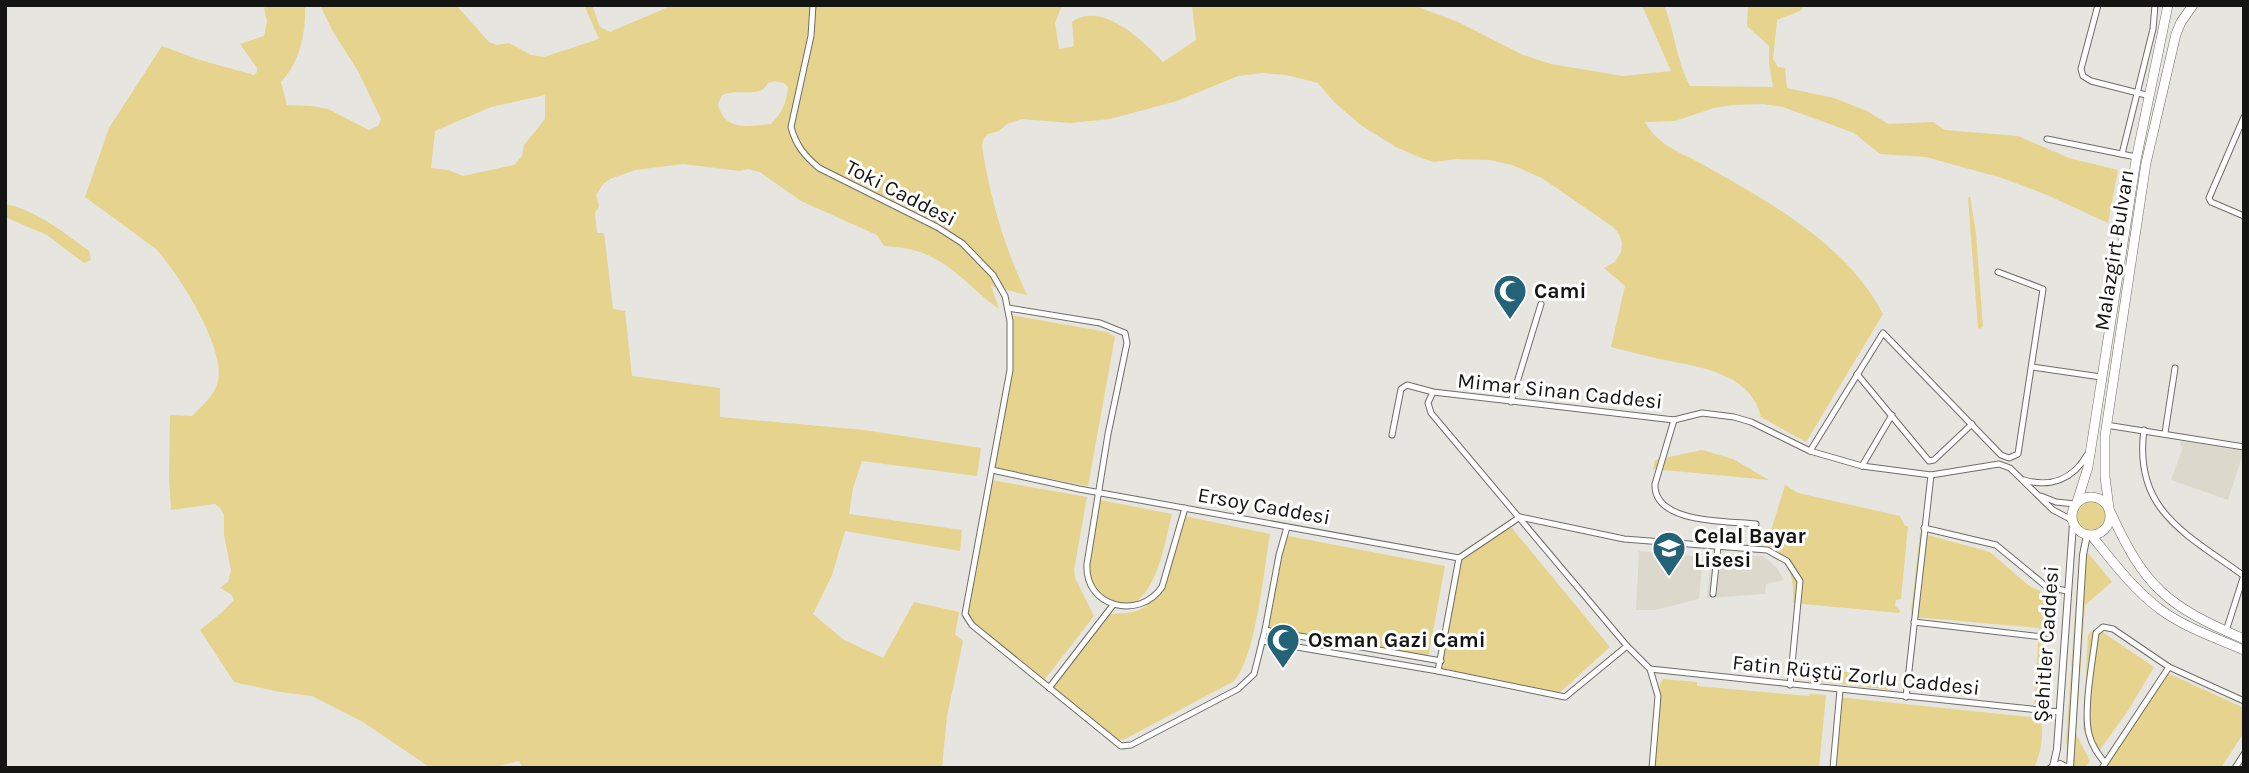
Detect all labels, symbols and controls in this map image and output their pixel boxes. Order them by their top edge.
street label: Toki Caddesi [842,155,960,231]
street label: Malazgirt Bulvarı [2089,168,2139,332]
mosque icon: Cami [1491,272,1529,321]
place label: Cami [1534,279,1586,303]
street label: Mimar Sinan Caddesi [1456,368,1664,414]
street label: Ersoy Caddesi [1196,483,1332,529]
place label: Celal Bayar Lisesi [1694,524,1807,572]
school or university icon: Celal Bayar Lisesi [1650,529,1688,578]
street label: Şehitler Caddesi [2029,565,2063,723]
mosque icon: Osman Gazi Cami [1264,621,1302,670]
place label: Osman Gazi Cami [1308,628,1486,652]
street label: Fatin Rüştü Zorlu Caddesi [1731,650,1981,700]

